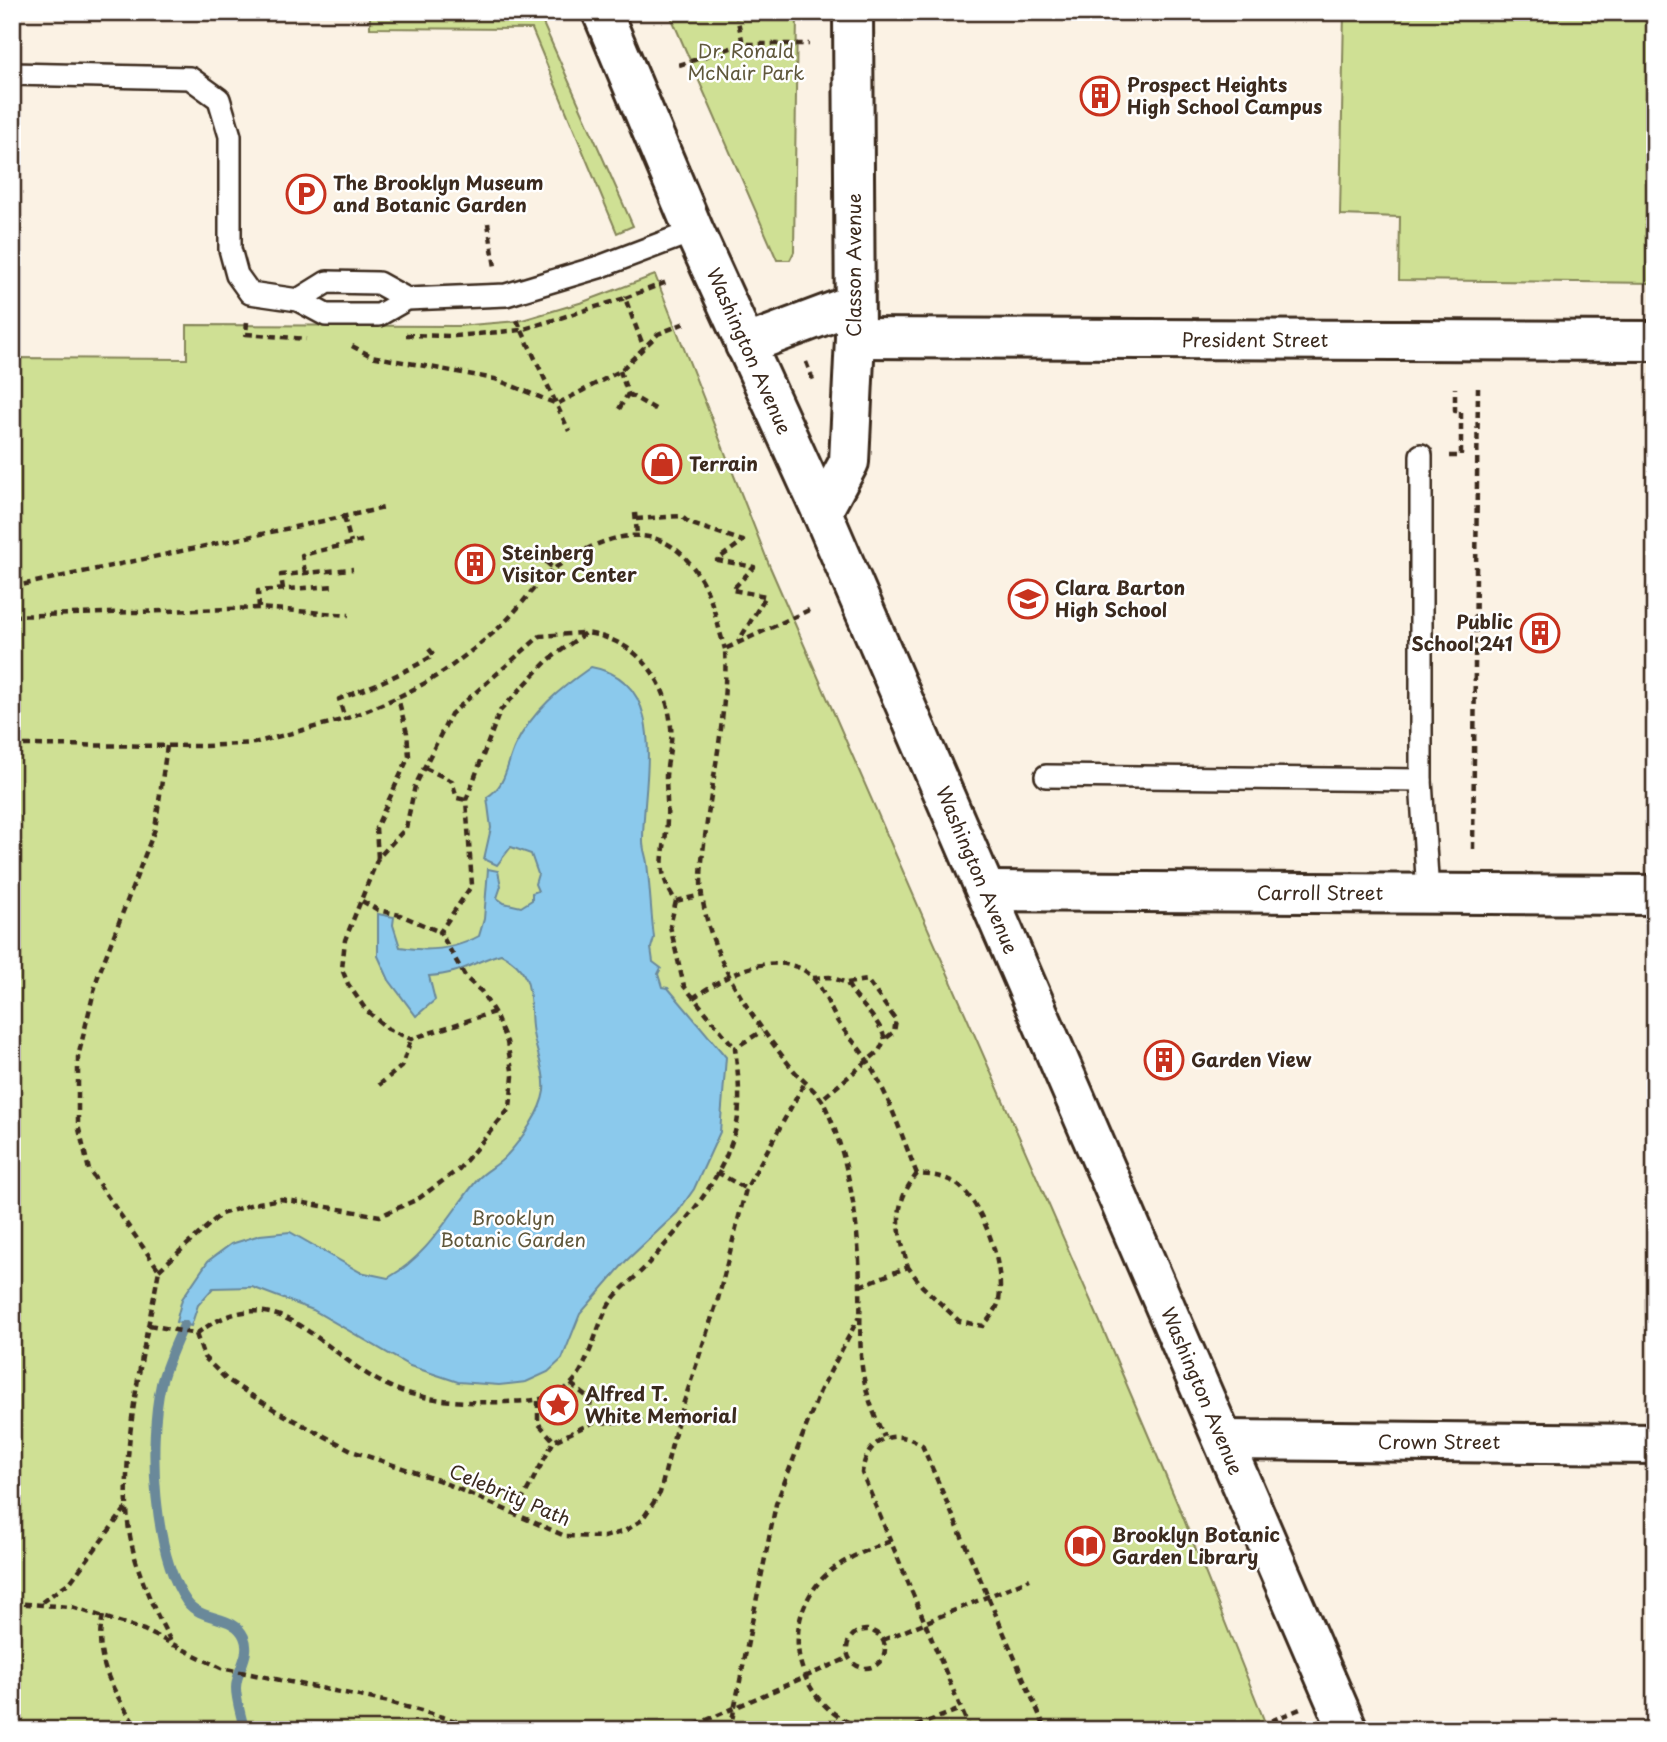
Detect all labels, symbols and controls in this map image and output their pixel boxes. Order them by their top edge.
park label: Dr. Ronald McNair Park [687,36,805,86]
place label: Prospect Heights High School Campus [1127,70,1322,120]
building icon: Prospect Heights High School Campus [1079,75,1121,117]
place label: The Brooklyn Museum and Botanic Garden [333,168,543,218]
parking icon: The Brooklyn Museum and Botanic Garden [285,173,327,215]
street label: Classon Avenue [839,193,867,337]
street label: Washington Avenue [701,263,799,438]
street label: President Street [1182,325,1329,353]
shop icon: Terrain [641,443,683,485]
place label: Terrain [689,449,758,477]
place label: Steinberg Visitor Center [502,538,637,588]
building icon: Steinberg Visitor Center [454,543,496,585]
place label: Clara Barton High School [1055,573,1185,623]
school or university icon: Clara Barton High School [1007,578,1049,620]
place label: Public School 241 [1411,607,1513,657]
building icon: Public School 241 [1519,612,1561,654]
street label: Washington Avenue [930,781,1026,958]
street label: Carroll Street [1257,878,1383,906]
building icon: Garden View [1143,1039,1185,1081]
place label: Garden View [1191,1045,1312,1073]
park label: Brooklyn Botanic Garden [440,1203,586,1253]
street label: Washington Avenue [1155,1302,1251,1479]
place label: Alfred T. White Memorial [585,1379,737,1429]
place icon: Alfred T. White Memorial [537,1384,579,1426]
street label: Crown Street [1378,1427,1500,1455]
street label: Celebrity Path [446,1456,575,1532]
place label: Brooklyn Botanic Garden Library [1112,1520,1280,1570]
library icon: Brooklyn Botanic Garden Library [1064,1525,1106,1567]

